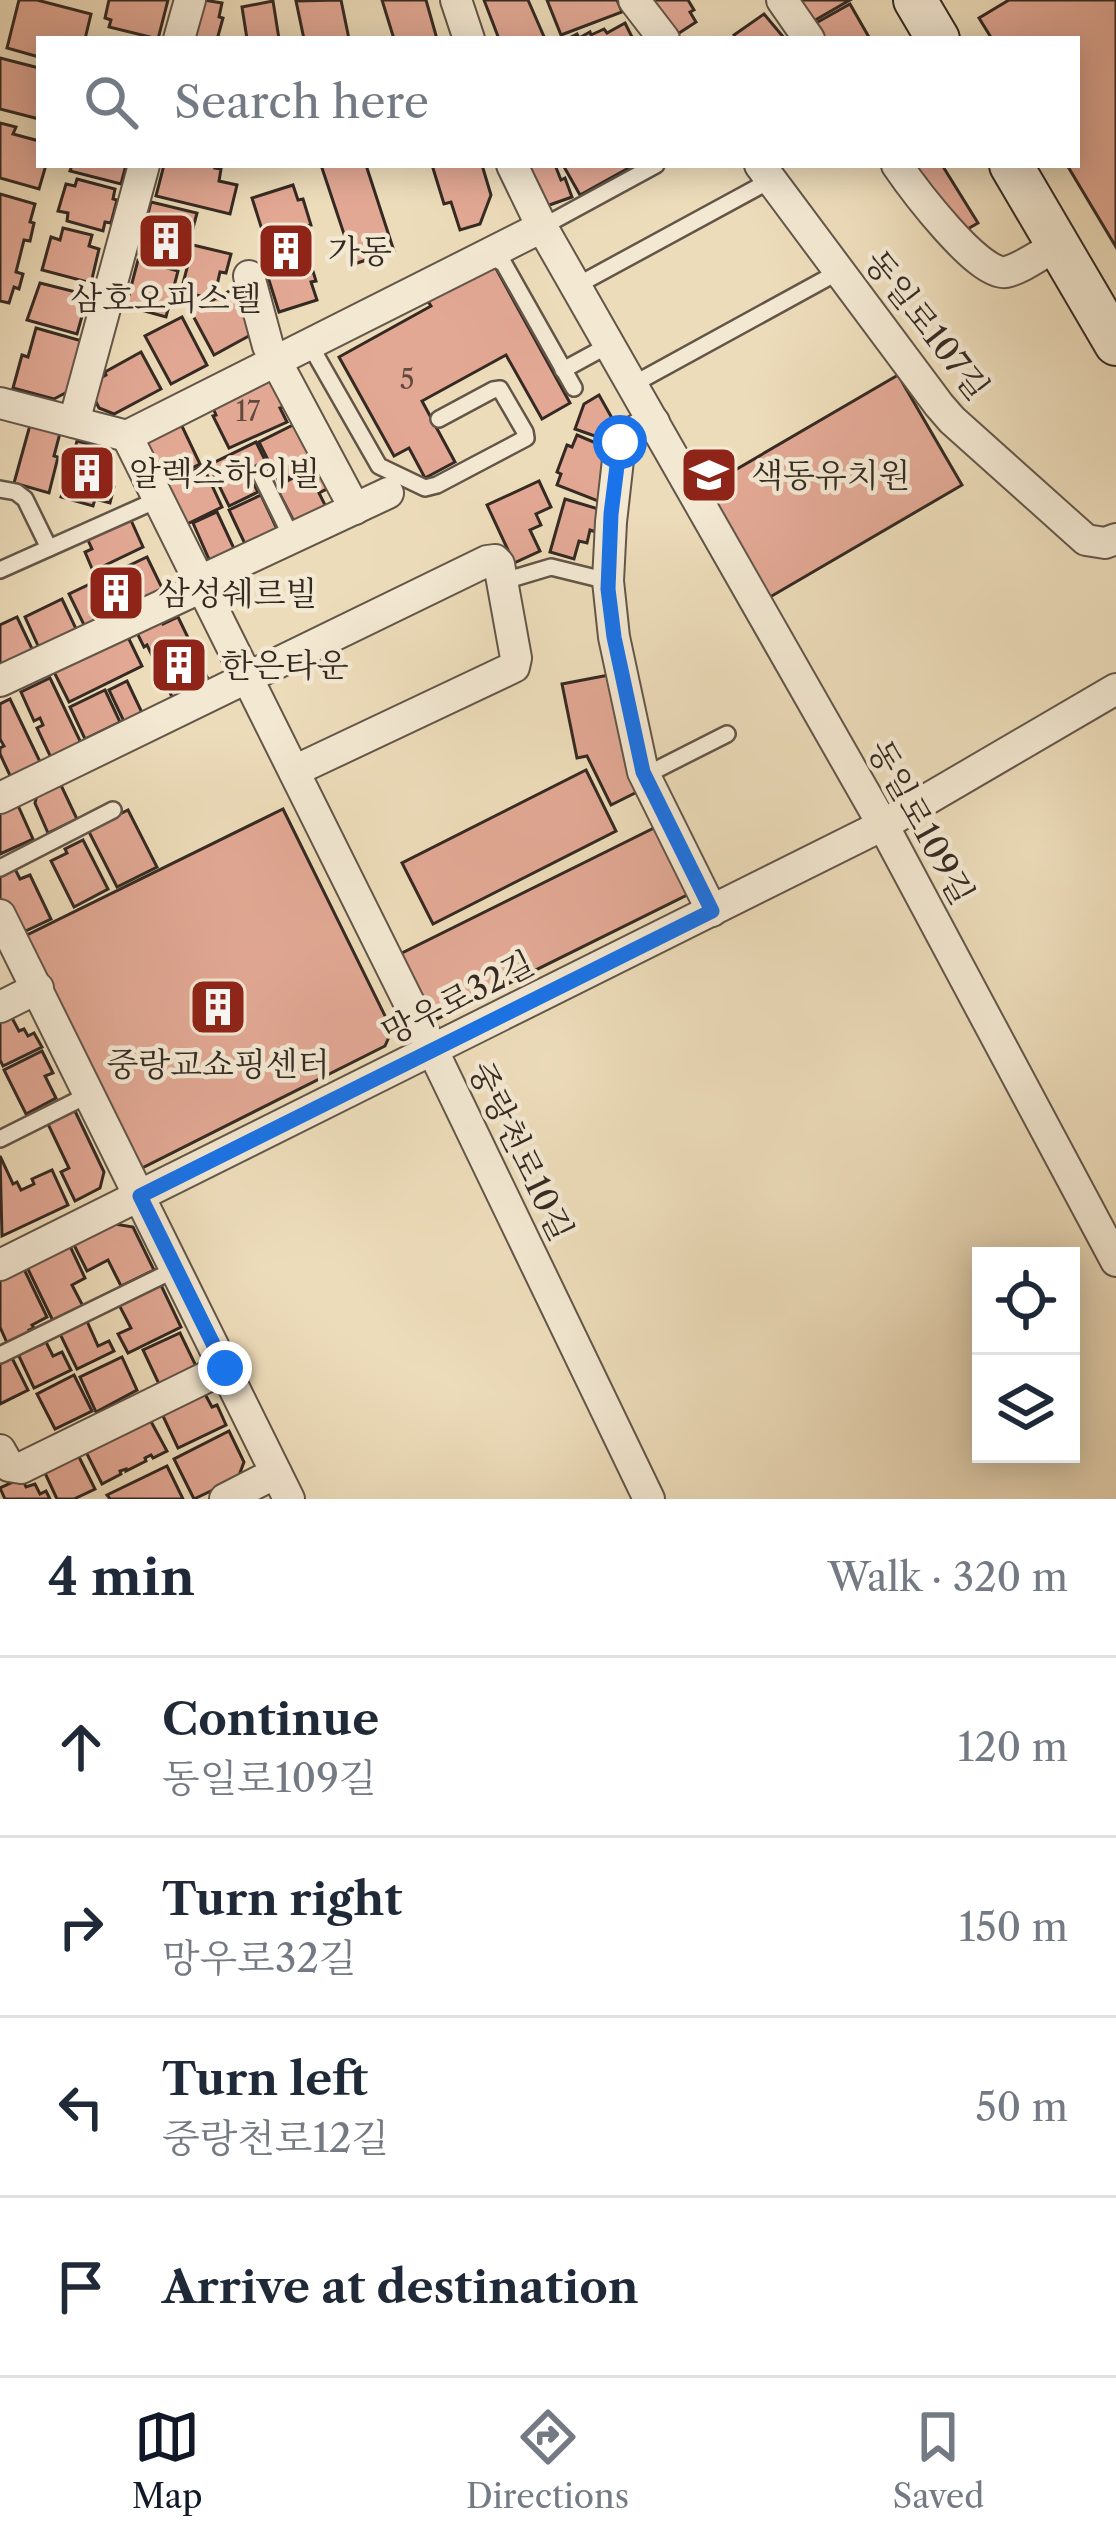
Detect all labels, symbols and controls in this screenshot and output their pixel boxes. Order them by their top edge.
search box [36,36,1080,168]
icon: search [78,69,144,135]
text: Search here [174,74,429,130]
building icon: 삼호오피스텔 [135,210,197,272]
building icon: 가동 [255,220,317,282]
place label: 가동 [328,231,392,272]
street label: 동일로107길 [856,242,998,408]
place label: 삼호오피스텔 [70,278,262,319]
house number: 5 [400,363,414,396]
house number: 17 [236,395,261,428]
route start [593,415,647,469]
building icon: 알렉스하이빌 [56,442,118,504]
school or university icon: 색동유치원 [678,444,740,506]
place label: 알렉스하이빌 [129,453,320,494]
place label: 색동유치원 [751,455,910,496]
building icon: 삼성쉐르빌 [85,562,147,624]
place label: 삼성쉐르빌 [158,573,317,614]
building icon: 한은타운 [148,634,210,696]
place label: 한은타운 [221,645,349,686]
street label: 동일로109길 [859,733,983,911]
street label: 망우로32길 [375,942,541,1054]
building icon: 중랑교쇼핑센터 [187,976,249,1038]
place label: 중랑교쇼핑센터 [106,1044,330,1085]
street label: 중랑천로10길 [460,1055,582,1247]
map controls [972,1247,1080,1463]
button: locate [972,1247,1080,1355]
route end [198,1341,252,1395]
button: layers [972,1355,1080,1463]
text: 4 min [48,1546,195,1608]
text: Walk · 320 m [828,1553,1068,1601]
text: Continue [162,1691,379,1747]
icon: ahead [48,1714,114,1780]
text: 120 m [958,1723,1068,1771]
text: 동일로109길 [162,1754,377,1802]
text: Turn right [162,1871,402,1927]
icon: right [48,1894,114,1960]
text: 150 m [959,1903,1068,1951]
text: 망우로32길 [162,1934,357,1982]
text: Turn left [162,2051,368,2107]
icon: left [48,2074,114,2140]
text: 50 m [975,2083,1068,2131]
text: 중랑천로12길 [162,2114,389,2162]
icon: arrive [48,2254,114,2320]
text: Arrive at destination [162,2259,639,2315]
tab: Map [132,2404,203,2517]
tab: Directions [466,2404,629,2517]
tab: Saved [893,2404,984,2517]

